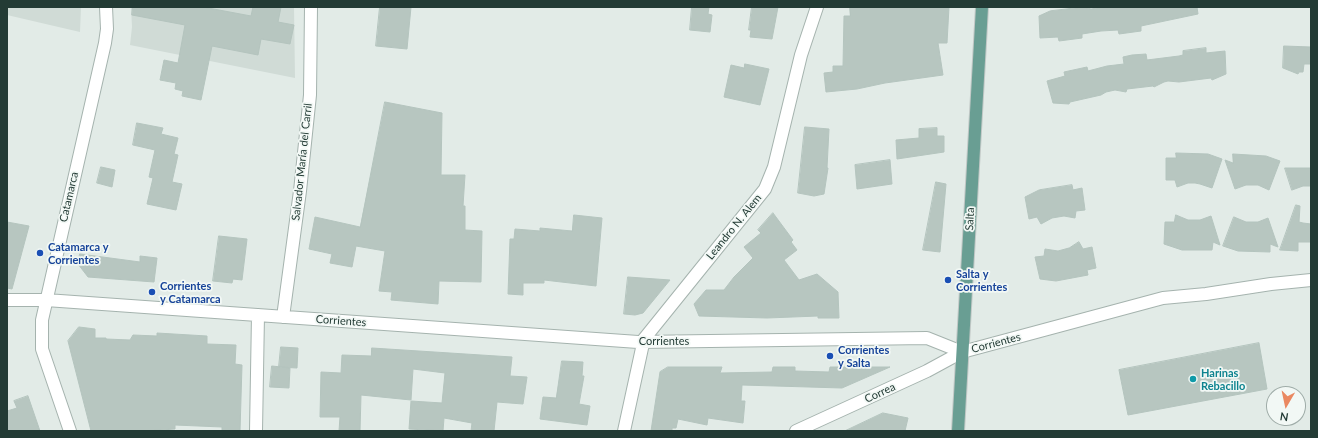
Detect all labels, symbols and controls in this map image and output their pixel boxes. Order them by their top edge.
street label: Salvador María del Carril [289,103,315,221]
street label: Catamarca [57,171,81,223]
street label: Leandro N. Alem [704,192,764,262]
street label: Salta [963,207,977,231]
place label: Catamarca y Corrientes [48,240,109,266]
marker: Catamarca y Corrientes [35,248,45,258]
place label: Salta y Corrientes [956,267,1007,293]
marker: Salta y Corrientes [943,275,953,285]
place label: Corrientes y Catamarca [160,279,221,305]
marker: Corrientes y Catamarca [147,287,157,297]
street label: Corrientes [315,313,367,329]
street label: Corrientes [970,330,1022,356]
street label: Corrientes [639,334,689,348]
place label: Corrientes y Salta [838,343,889,369]
marker: Corrientes y Salta [825,351,835,361]
place label: Harinas Rebacillo [1201,366,1245,392]
marker: Harinas Rebacillo [1188,374,1198,384]
street label: Correa [862,380,898,406]
north arrow [1266,386,1306,426]
text: N [1279,410,1289,424]

